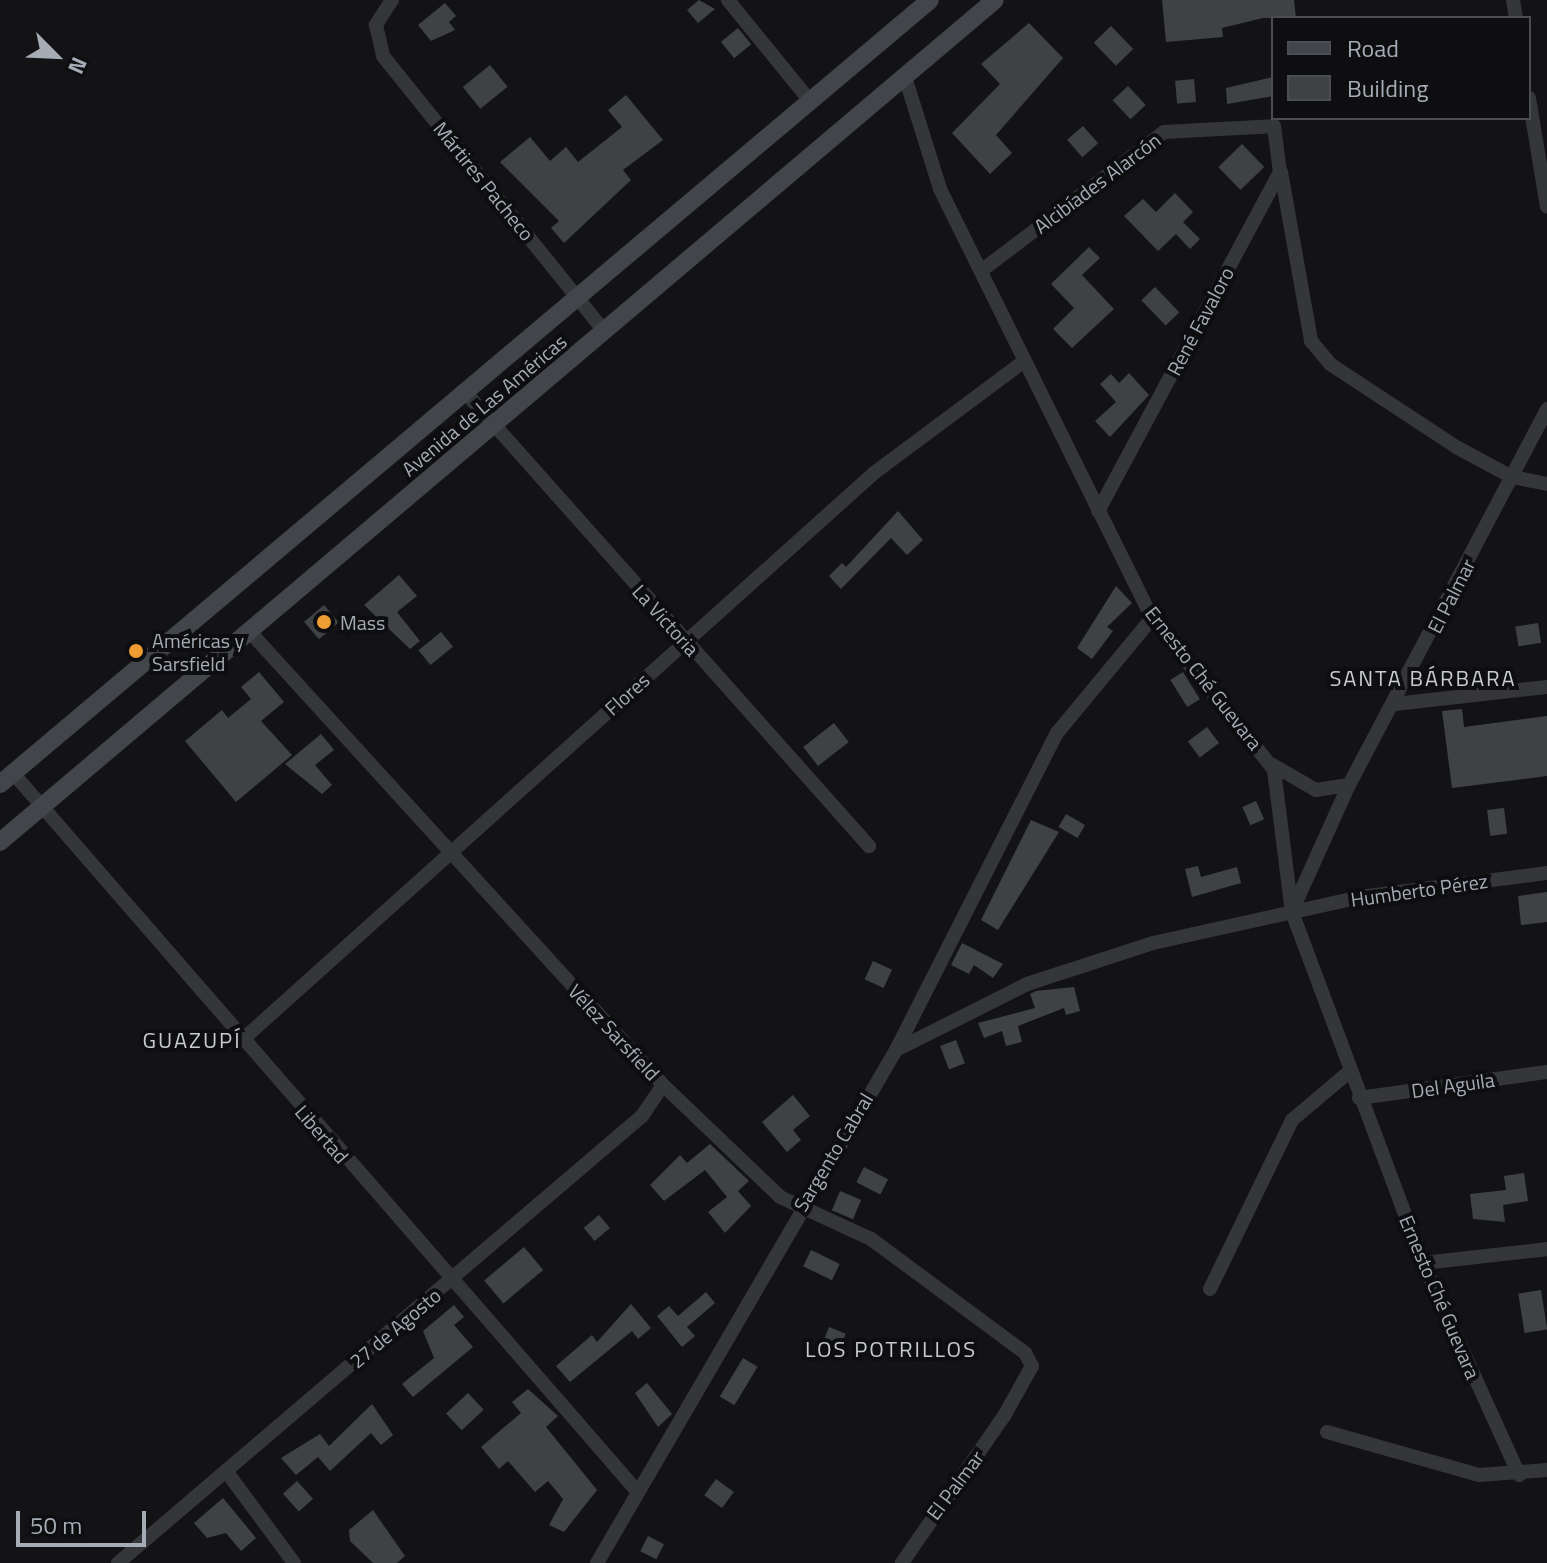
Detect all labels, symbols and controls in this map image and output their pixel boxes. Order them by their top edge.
north arrow [16,16,96,96]
legend [1271,16,1531,120]
text: Road [1347,30,1399,66]
text: N [59,52,97,80]
text: Building [1347,70,1429,106]
street label: Mártires Pacheco [429,117,539,245]
street label: Alcibíades Alarcón [1029,128,1165,238]
street label: René Favaloro [1161,263,1239,379]
street label: Avenida de Las Américas [397,329,571,481]
street label: El Palmar [1422,555,1480,637]
street label: La Victoria [628,579,704,661]
street label: Ernesto Ché Guevara [1141,601,1267,755]
place label: Mass [340,610,385,634]
marker: Mass [315,613,333,631]
place label: Américas y Sarsfield [152,628,244,675]
marker: Américas y Sarsfield [127,642,145,660]
district label: SANTA BÁRBARA [1329,666,1517,692]
street label: Flores [600,668,654,720]
street label: Humberto Pérez [1349,869,1489,911]
street label: Vélez Sarsfield [563,979,665,1085]
district label: GUAZUPÍ [142,1028,242,1054]
street label: Del Aguila [1410,1067,1496,1103]
street label: Sargento Cabral [788,1089,878,1215]
street label: Libertad [290,1100,354,1168]
street label: Ernesto Ché Guevara [1395,1212,1485,1382]
street label: 27 de Agosto [345,1283,445,1373]
district label: LOS POTRILLOS [805,1337,977,1363]
street label: El Palmar [921,1446,989,1524]
scale bar [20,1495,150,1545]
text: 50 m [30,1507,82,1543]

